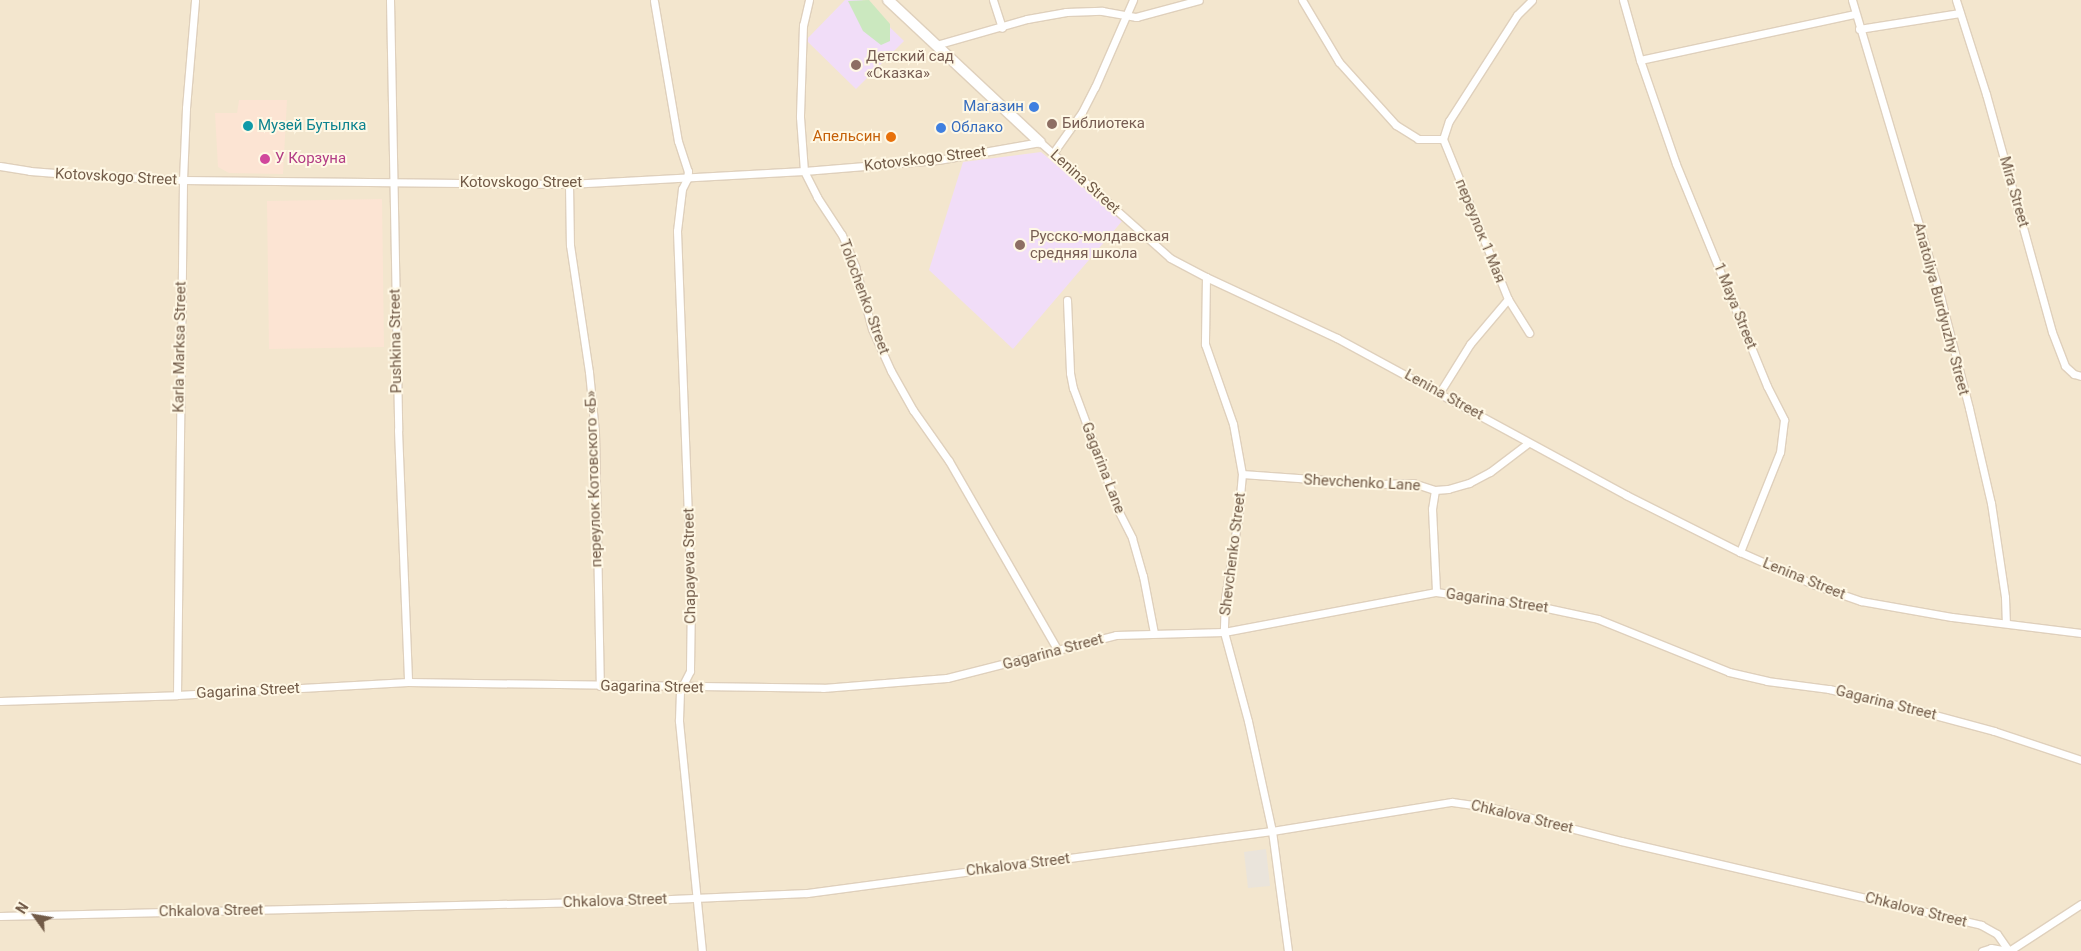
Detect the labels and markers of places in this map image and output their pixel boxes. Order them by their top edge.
place label: Детский сад «Сказка» [866,47,954,82]
marker: Детский сад «Сказка» [850,59,862,71]
place label: Магазин [963,98,1024,116]
marker: Магазин [1028,101,1040,113]
place label: Библиотека [1062,115,1145,133]
place label: Музей Бутылка [258,117,366,135]
marker: Библиотека [1046,118,1058,130]
place label: Облако [951,119,1003,137]
marker: Музей Бутылка [242,120,254,132]
marker: Облако [935,122,947,134]
place label: Апельсин [813,128,881,146]
marker: Апельсин [885,131,897,143]
place label: У Корзуна [275,150,346,168]
marker: У Корзуна [259,153,271,165]
place label: Русско-молдавская средняя школа [1030,227,1169,262]
marker: Русско-молдавская средняя школа [1014,239,1026,251]

